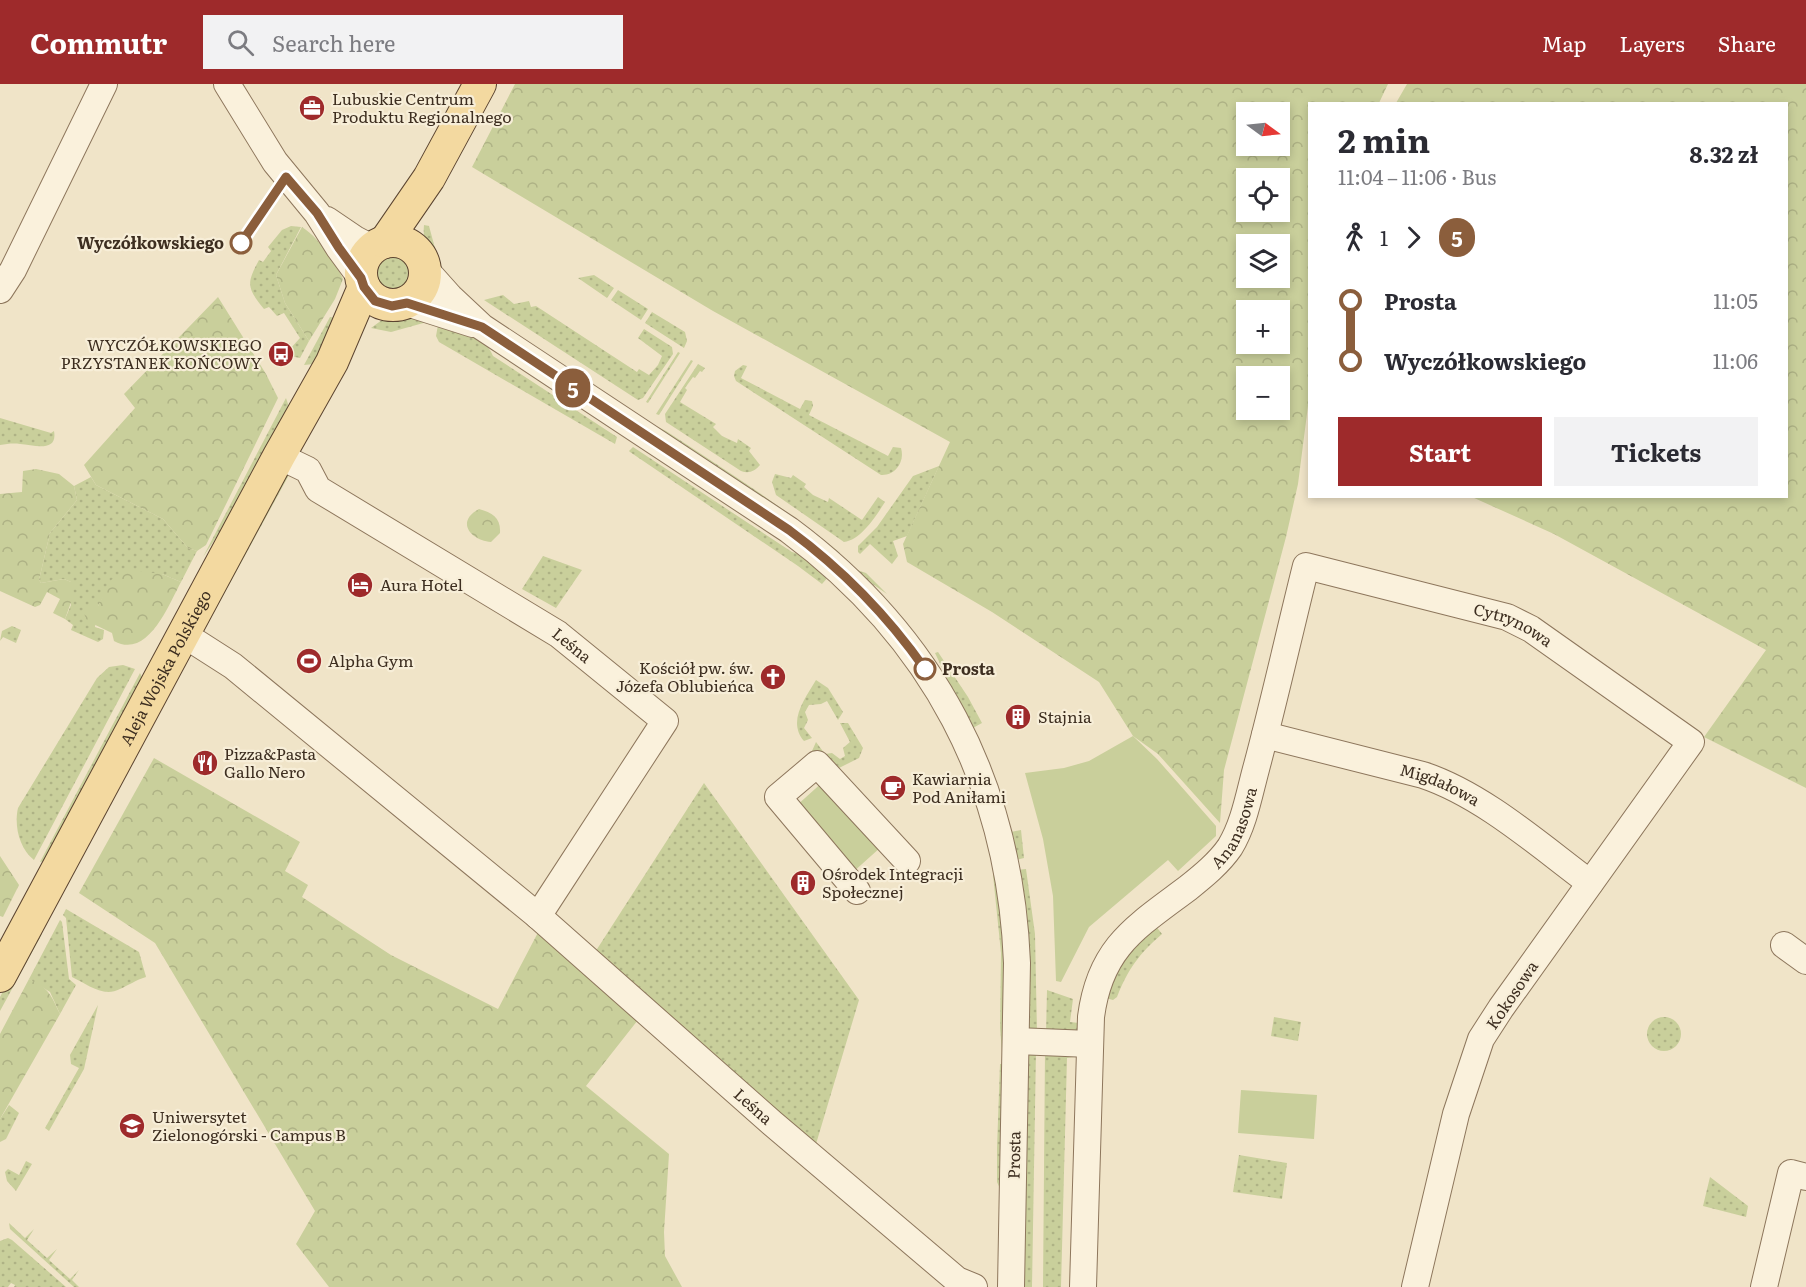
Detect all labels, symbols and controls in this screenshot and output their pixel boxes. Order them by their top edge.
search box [203,15,623,69]
text: Commutr [30,21,167,63]
icon: search [224,26,257,59]
text: Search here [272,26,396,59]
text: Map [1542,27,1587,58]
text: Layers [1620,27,1685,58]
text: Share [1718,27,1776,58]
place label: Lubuskie Centrum Produktu Regionalnego [332,86,512,128]
office icon: Lubuskie Centrum Produktu Regionalnego [297,93,327,123]
north arrow [1236,102,1290,156]
map controls [1236,102,1290,420]
text: 2 min [1338,114,1430,163]
text: 8.32 zł [1690,137,1758,170]
text: 11:04 – 11:06 · Bus [1338,161,1496,191]
button: locate [1236,168,1290,222]
icon: walk [1338,221,1371,254]
icon: forward [1397,221,1430,254]
text: 1 [1380,222,1388,252]
text: 5 [1451,222,1463,253]
place label: Wyczółkowskiego [77,230,224,254]
marker: Wyczółkowskiego [230,232,252,254]
button: layers [1236,234,1290,288]
text: Prosta [1384,284,1457,317]
text: 11:05 [1713,285,1758,315]
button: + [1236,300,1290,354]
place label: WYCZÓŁKOWSKIEGO PRZYSTANEK KOŃCOWY [61,332,263,374]
bus stop icon: WYCZÓŁKOWSKIEGO PRZYSTANEK KOŃCOWY [266,339,296,369]
text: Wyczółkowskiego [1384,344,1586,377]
text: 11:06 [1713,345,1758,375]
button: − [1236,366,1290,420]
line badge: 5 [554,368,592,408]
text: 5 [567,373,579,404]
button: Start [1338,417,1542,486]
button: Tickets [1554,417,1758,486]
hotel icon: Aura Hotel [345,570,375,600]
place label: Aura Hotel [380,572,463,596]
street label: Aleja Wojska Polskiego [113,585,216,749]
street label: Cytrynowa [1471,596,1558,652]
street label: Leśna [548,621,598,668]
sports icon: Alpha Gym [294,646,324,676]
place label: Alpha Gym [328,648,414,672]
place label: Kościół pw. św. Józefa Oblubieńca [616,655,754,697]
place label: Prosta [942,656,996,680]
marker: Prosta [914,658,936,680]
church icon: Kościół pw. św. Józefa Oblubieńca [758,662,788,692]
building icon: Stajnia [1003,702,1033,732]
place label: Stajnia [1038,704,1092,728]
place label: Pizza&Pasta Gallo Nero [224,741,317,783]
restaurant icon: Pizza&Pasta Gallo Nero [190,748,220,778]
street label: Migdałowa [1398,757,1485,811]
place label: Kawiarnia Pod Aniłami [912,766,1006,808]
cafe icon: Kawiarnia Pod Aniłami [878,773,908,803]
street label: Ananasowa [1205,784,1262,873]
place label: Ośrodek Integracji Społecznej [822,861,963,903]
building icon: Ośrodek Integracji Społecznej [788,868,818,898]
street label: Kokosowa [1479,955,1543,1034]
street label: Leśna [729,1082,779,1130]
place label: Uniwersytet Zielonogórski - Campus B [152,1104,346,1146]
school or university icon: Uniwersytet Zielonogórski - Campus B [117,1111,147,1141]
street label: Prosta [1001,1130,1025,1179]

